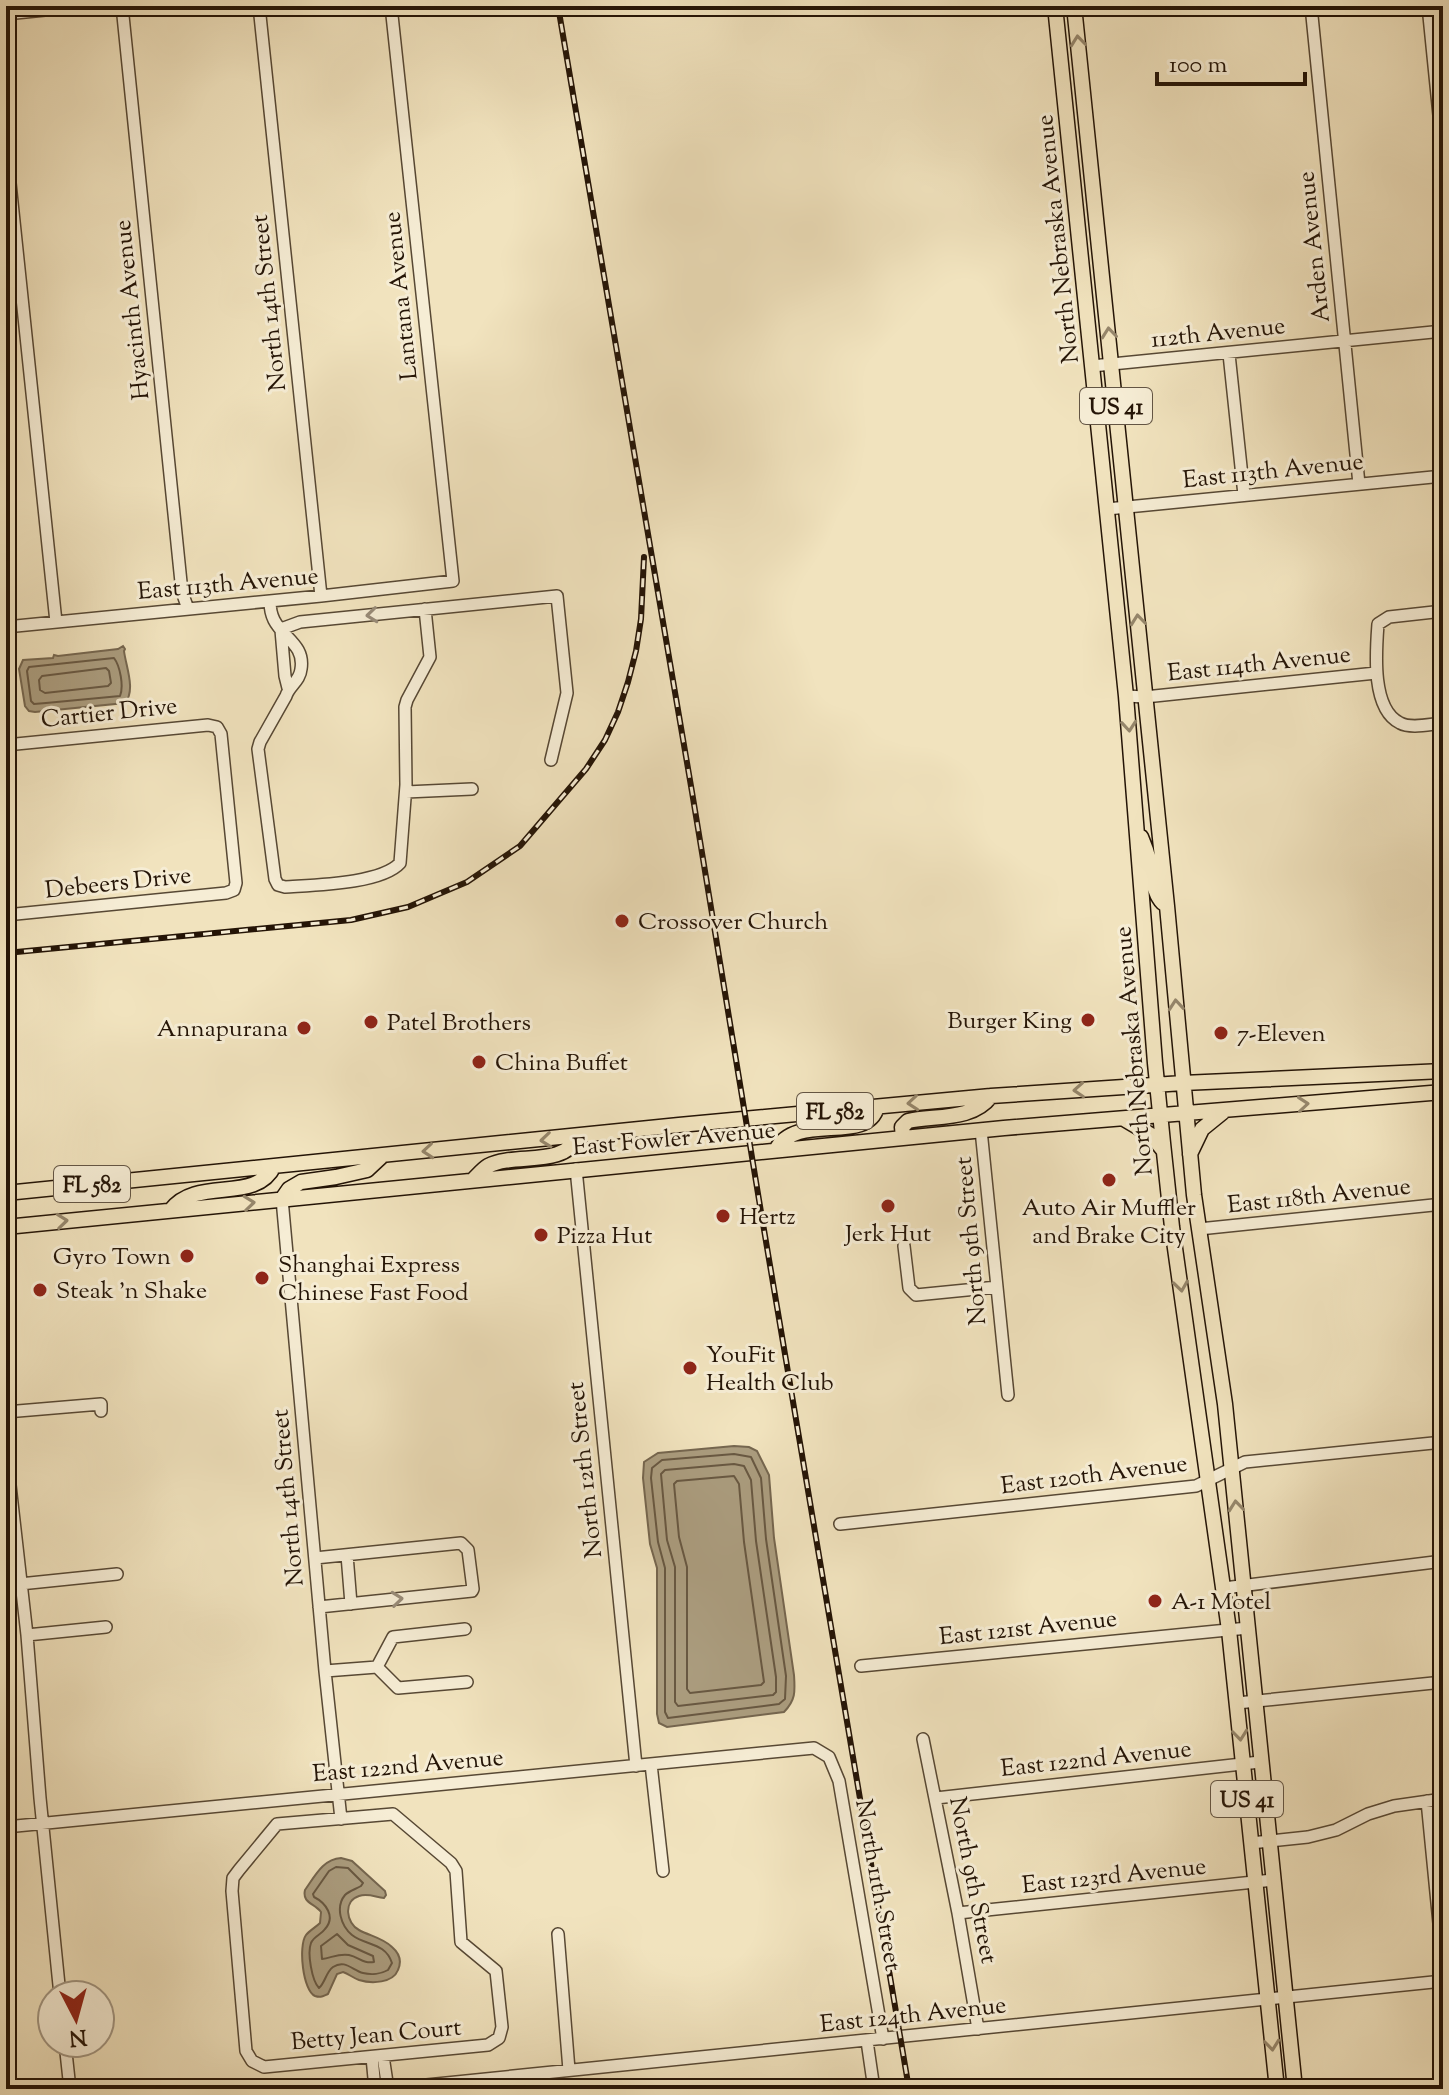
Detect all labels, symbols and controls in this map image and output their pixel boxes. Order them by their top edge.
one-way arrow [1070,34,1087,47]
scale bar [1157,36,1305,86]
text: 100 m [1169,49,1227,83]
street label: North Nebraska Avenue [1029,113,1089,365]
street label: Arden Avenue [1290,169,1340,324]
street label: Lantana Avenue [376,210,428,382]
street label: North 14th Street [244,213,296,393]
street label: Hyacinth Avenue [107,218,159,402]
street label: 112th Avenue [1149,310,1287,358]
one-way arrow [1100,326,1117,339]
road number: US 41 [1080,388,1152,424]
street label: East 113th Avenue [1181,446,1365,498]
street label: East 113th Avenue [136,560,320,610]
one-way arrow [365,606,378,623]
one-way arrow [1129,613,1146,626]
street label: East 114th Avenue [1166,638,1353,692]
street label: Cartier Drive [39,690,179,738]
one-way arrow [1120,719,1137,732]
street label: Debeers Drive [43,859,193,909]
place label: Crossover Church [638,906,828,940]
marker: Crossover Church [613,912,631,930]
street label: North Nebraska Avenue [1107,925,1163,1177]
one-way arrow [1168,998,1185,1011]
place label: Burger King [947,1005,1072,1039]
place label: Patel Brothers [387,1007,531,1041]
marker: Burger King [1079,1011,1097,1029]
place label: Annapurana [157,1013,288,1047]
marker: Patel Brothers [362,1013,380,1031]
place label: 7-Eleven [1237,1018,1326,1052]
marker: Annapurana [295,1019,313,1037]
marker: 7-Eleven [1212,1024,1230,1042]
place label: China Buffet [495,1047,628,1081]
marker: China Buffet [470,1053,488,1071]
one-way arrow [1072,1081,1085,1098]
road number: FL 582 [797,1093,873,1129]
one-way arrow [906,1094,919,1111]
one-way arrow [1297,1096,1310,1113]
street label: East Fowler Avenue [571,1114,777,1166]
one-way arrow [539,1131,552,1148]
one-way arrow [421,1142,434,1159]
street label: North 9th Street [948,1155,996,1327]
road number: FL 582 [54,1166,130,1202]
street label: East 118th Avenue [1226,1170,1413,1224]
marker: Auto Air Muffler and Brake City [1100,1171,1118,1189]
place label: Auto Air Muffler and Brake City [1022,1192,1196,1254]
one-way arrow [242,1194,255,1211]
marker: Jerk Hut [879,1197,897,1215]
place label: Hertz [739,1201,795,1235]
marker: Hertz [714,1207,732,1225]
one-way arrow [56,1213,69,1230]
place label: Jerk Hut [843,1218,931,1252]
place label: Pizza Hut [557,1220,652,1254]
marker: Pizza Hut [532,1226,550,1244]
place label: Gyro Town [53,1241,171,1275]
marker: Gyro Town [178,1247,196,1265]
place label: Shanghai Express Chinese Fast Food [278,1249,469,1311]
marker: Shanghai Express Chinese Fast Food [253,1269,271,1287]
place label: Steak 'n Shake [56,1275,207,1309]
one-way arrow [1172,1280,1189,1293]
marker: Steak 'n Shake [31,1281,49,1299]
place label: YouFit Health Club [706,1339,834,1401]
marker: YouFit Health Club [681,1359,699,1377]
street label: North 12th Street [560,1380,612,1560]
street label: North 14th Street [264,1408,314,1588]
street label: East 120th Avenue [999,1448,1190,1504]
one-way arrow [1227,1499,1244,1512]
place label: A-1 Motel [1171,1586,1271,1620]
one-way arrow [391,1591,404,1608]
marker: A-1 Motel [1146,1592,1164,1610]
street label: East 121st Avenue [938,1603,1119,1655]
one-way arrow [1232,1729,1249,1742]
street label: East 122nd Avenue [999,1733,1193,1787]
street label: East 122nd Avenue [311,1742,505,1792]
road number: US 41 [1211,1781,1283,1817]
street label: North 9th Street [939,1794,1005,1967]
street label: North 11th Street [845,1797,909,1974]
street label: East 123rd Avenue [1020,1850,1208,1904]
north arrow [36,1979,116,2059]
street label: East 124th Avenue [818,1989,1008,2043]
street label: Betty Jean Court [290,2012,463,2060]
text: N [67,2019,88,2053]
one-way arrow [1264,2039,1281,2052]

